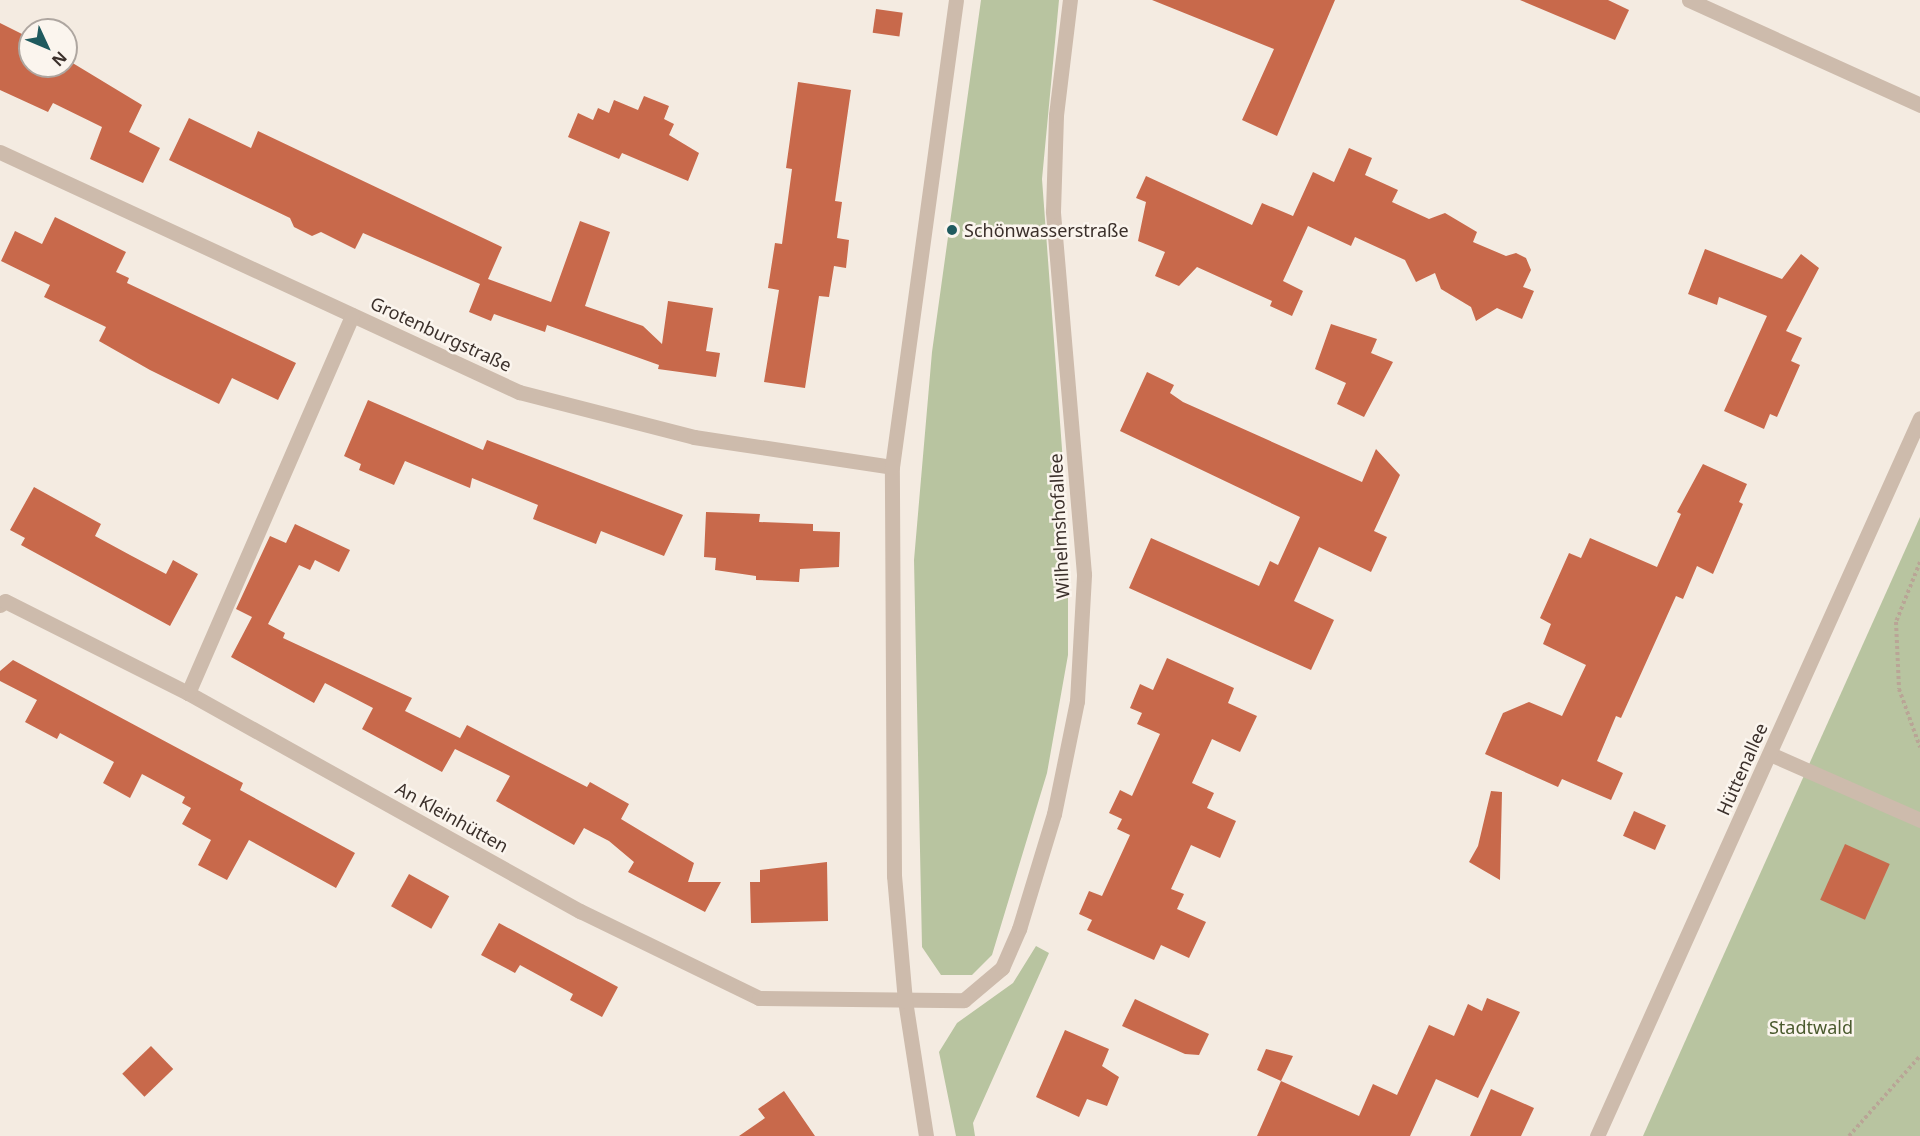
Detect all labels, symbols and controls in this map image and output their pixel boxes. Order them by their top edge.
north arrow [18,18,78,78]
text: N [47,47,72,71]
place label: Schönwasserstraße [964,219,1129,241]
marker: Schönwasserstraße [945,223,959,237]
street label: Grotenburgstraße [367,292,515,376]
street label: Wilhelmshofallee [1044,453,1074,599]
street label: Hüttenallee [1712,720,1772,818]
street label: An Kleinhütten [392,777,512,857]
park label: Stadtwald [1769,1016,1853,1038]

